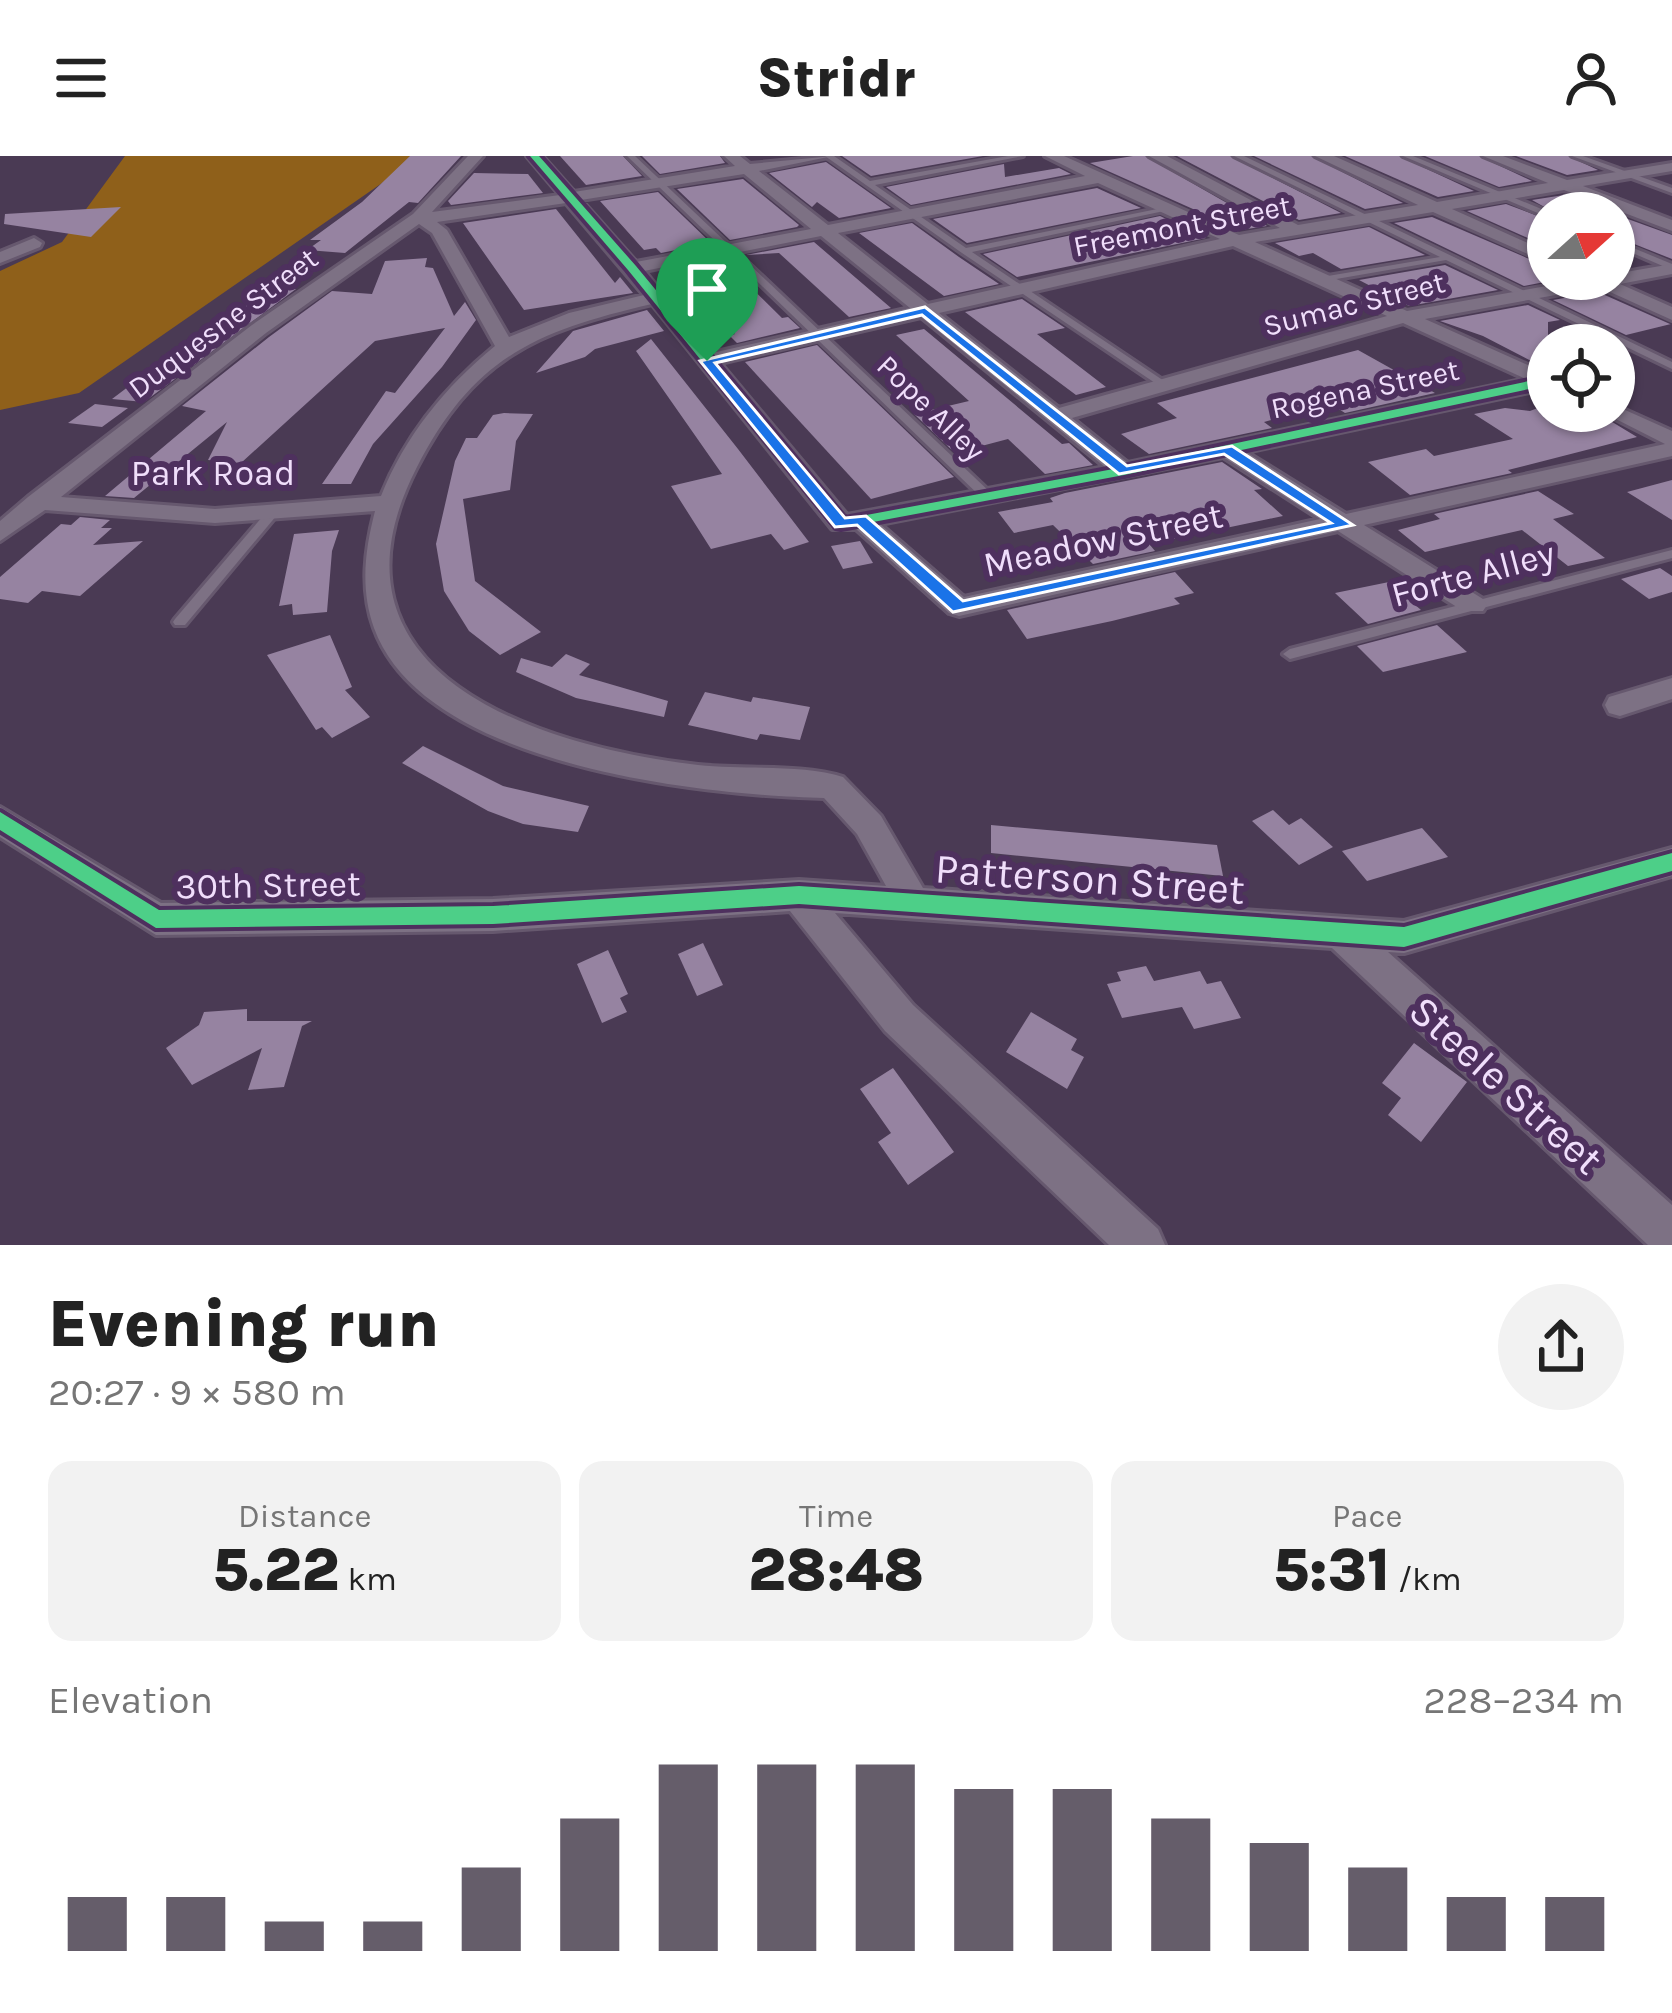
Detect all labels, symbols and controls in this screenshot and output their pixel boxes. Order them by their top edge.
icon: menu [48,45,114,111]
icon: person [1558,45,1624,111]
text: Stridr [757,46,915,110]
street label: Freemont Street [1070,187,1294,265]
north arrow [1527,192,1635,300]
map controls [1527,192,1635,432]
pin [656,238,758,361]
street label: Duquesne Street [121,240,325,406]
icon: arrive [674,256,740,322]
street label: Sumac Street [1259,264,1449,344]
button: locate [1527,324,1635,432]
street label: Pope Alley [869,348,993,468]
street label: Rogena Street [1268,352,1462,426]
street label: Park Road [131,452,295,494]
street label: Meadow Street [980,494,1226,586]
street label: Forte Alley [1387,532,1559,616]
street label: Patterson Street [933,843,1247,915]
street label: 30th Street [175,862,361,908]
street label: Steele Street [1399,985,1613,1185]
button: share [1498,1284,1624,1410]
text: Evening run [48,1285,439,1363]
text: 20:27 · 9 × 580 m [48,1369,346,1415]
text: Distance [238,1497,371,1535]
text: Time [799,1497,873,1535]
text: Pace [1332,1497,1403,1535]
text: 5.22 [212,1535,340,1605]
text: 28:48 [748,1535,924,1605]
text: 5:31 [1273,1535,1390,1605]
text: km [340,1560,397,1598]
text: /km [1390,1560,1462,1598]
text: Elevation [48,1677,213,1723]
text: 228–234 m [1423,1677,1624,1723]

